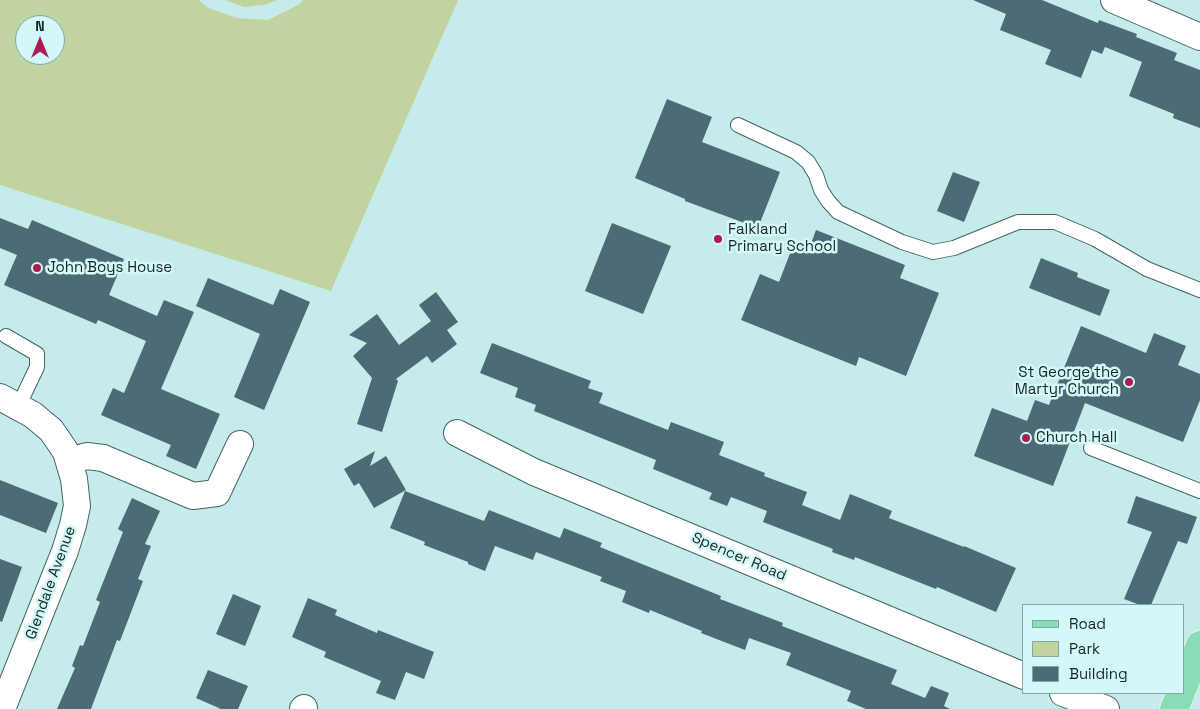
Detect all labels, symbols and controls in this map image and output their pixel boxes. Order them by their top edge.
north arrow [15,15,65,65]
text: N [35,17,45,35]
place label: Falkland Primary School [728,221,836,256]
marker: Falkland Primary School [712,233,724,245]
place label: John Boys House [47,259,172,277]
marker: John Boys House [31,262,43,274]
place label: St George the Martyr Church [1015,364,1119,399]
marker: St George the Martyr Church [1123,376,1135,388]
place label: Church Hall [1036,429,1117,447]
marker: Church Hall [1020,432,1032,444]
street label: Glendale Avenue [22,524,80,642]
street label: Spencer Road [689,529,789,585]
legend [1022,604,1185,694]
text: Road [1069,614,1106,633]
text: Park [1069,639,1100,658]
text: Building [1069,664,1128,683]

